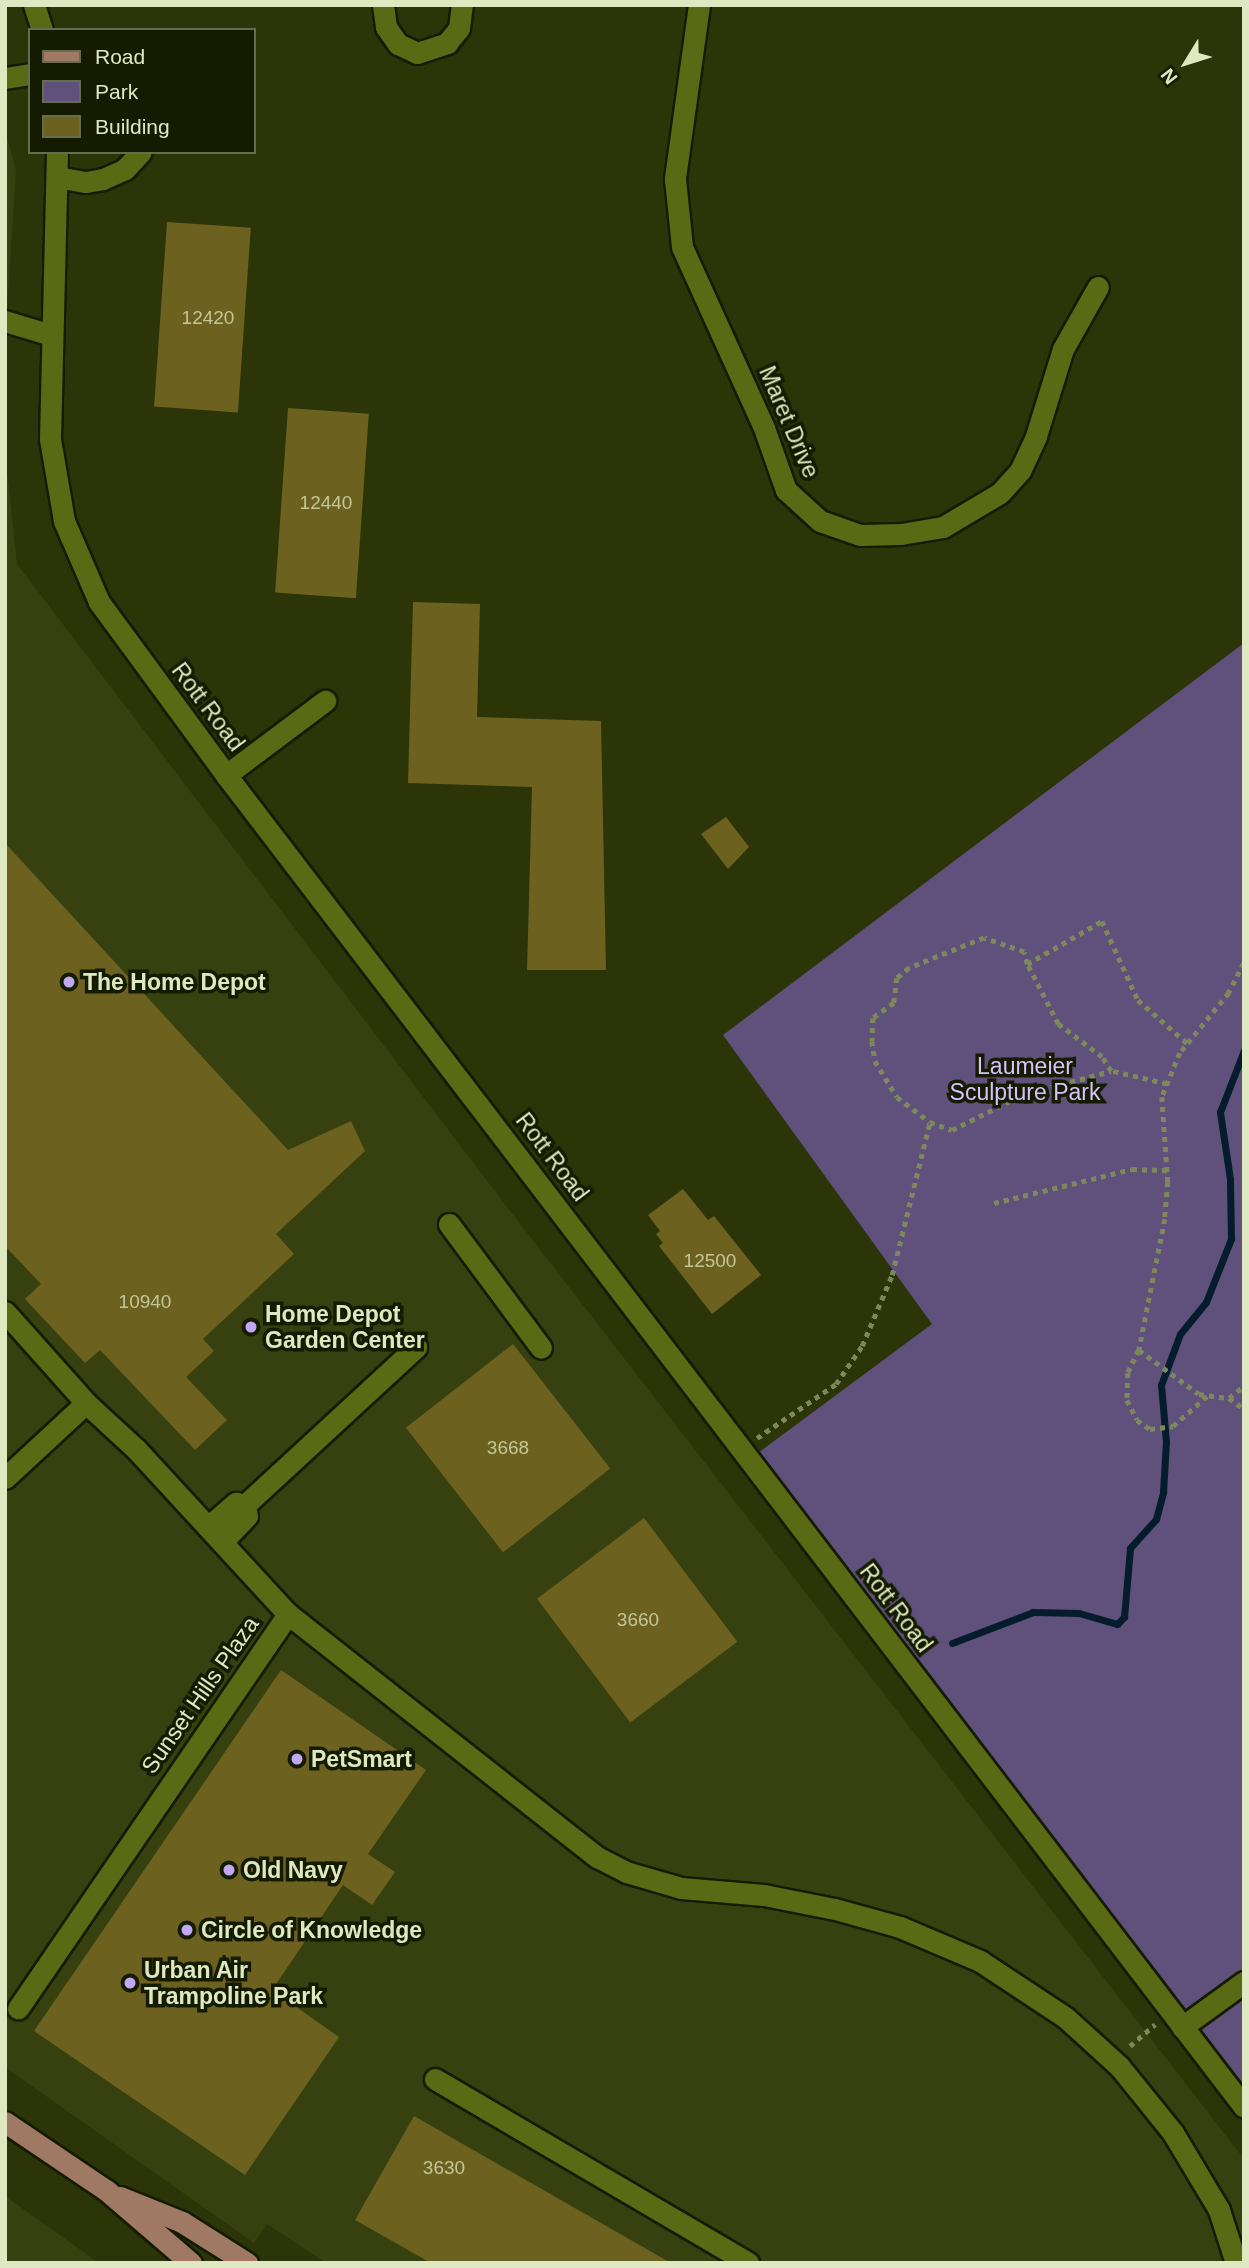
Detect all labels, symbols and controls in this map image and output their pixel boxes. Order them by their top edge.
legend [28,28,256,154]
north arrow [1151,28,1221,98]
text: Road [95,45,145,68]
text: N [1157,64,1182,88]
text: Park [95,80,138,103]
text: Building [95,115,170,138]
house number: 12420 [182,307,234,329]
street label: Maret Drive [753,362,825,482]
house number: 12440 [300,492,352,514]
street label: Rott Road [166,657,250,757]
place label: The Home Depot [83,968,266,996]
marker: The Home Depot [61,974,77,990]
park label: Laumeier Sculpture Park [950,1052,1100,1106]
street label: Rott Road [510,1107,594,1207]
house number: 12500 [684,1250,736,1272]
house number: 10940 [119,1291,171,1313]
place label: Home Depot Garden Center [265,1300,425,1354]
marker: Home Depot Garden Center [243,1319,259,1335]
house number: 3668 [487,1437,529,1459]
street label: Rott Road [854,1558,938,1658]
house number: 3660 [617,1609,659,1631]
street label: Sunset Hills Plaza [136,1611,264,1779]
place label: PetSmart [311,1745,412,1773]
marker: PetSmart [289,1751,305,1767]
place label: Old Navy [243,1856,343,1884]
marker: Old Navy [221,1862,237,1878]
place label: Circle of Knowledge [201,1916,422,1944]
marker: Circle of Knowledge [179,1922,195,1938]
place label: Urban Air Trampoline Park [144,1956,323,2010]
marker: Urban Air Trampoline Park [122,1975,138,1991]
house number: 3630 [423,2157,465,2179]

